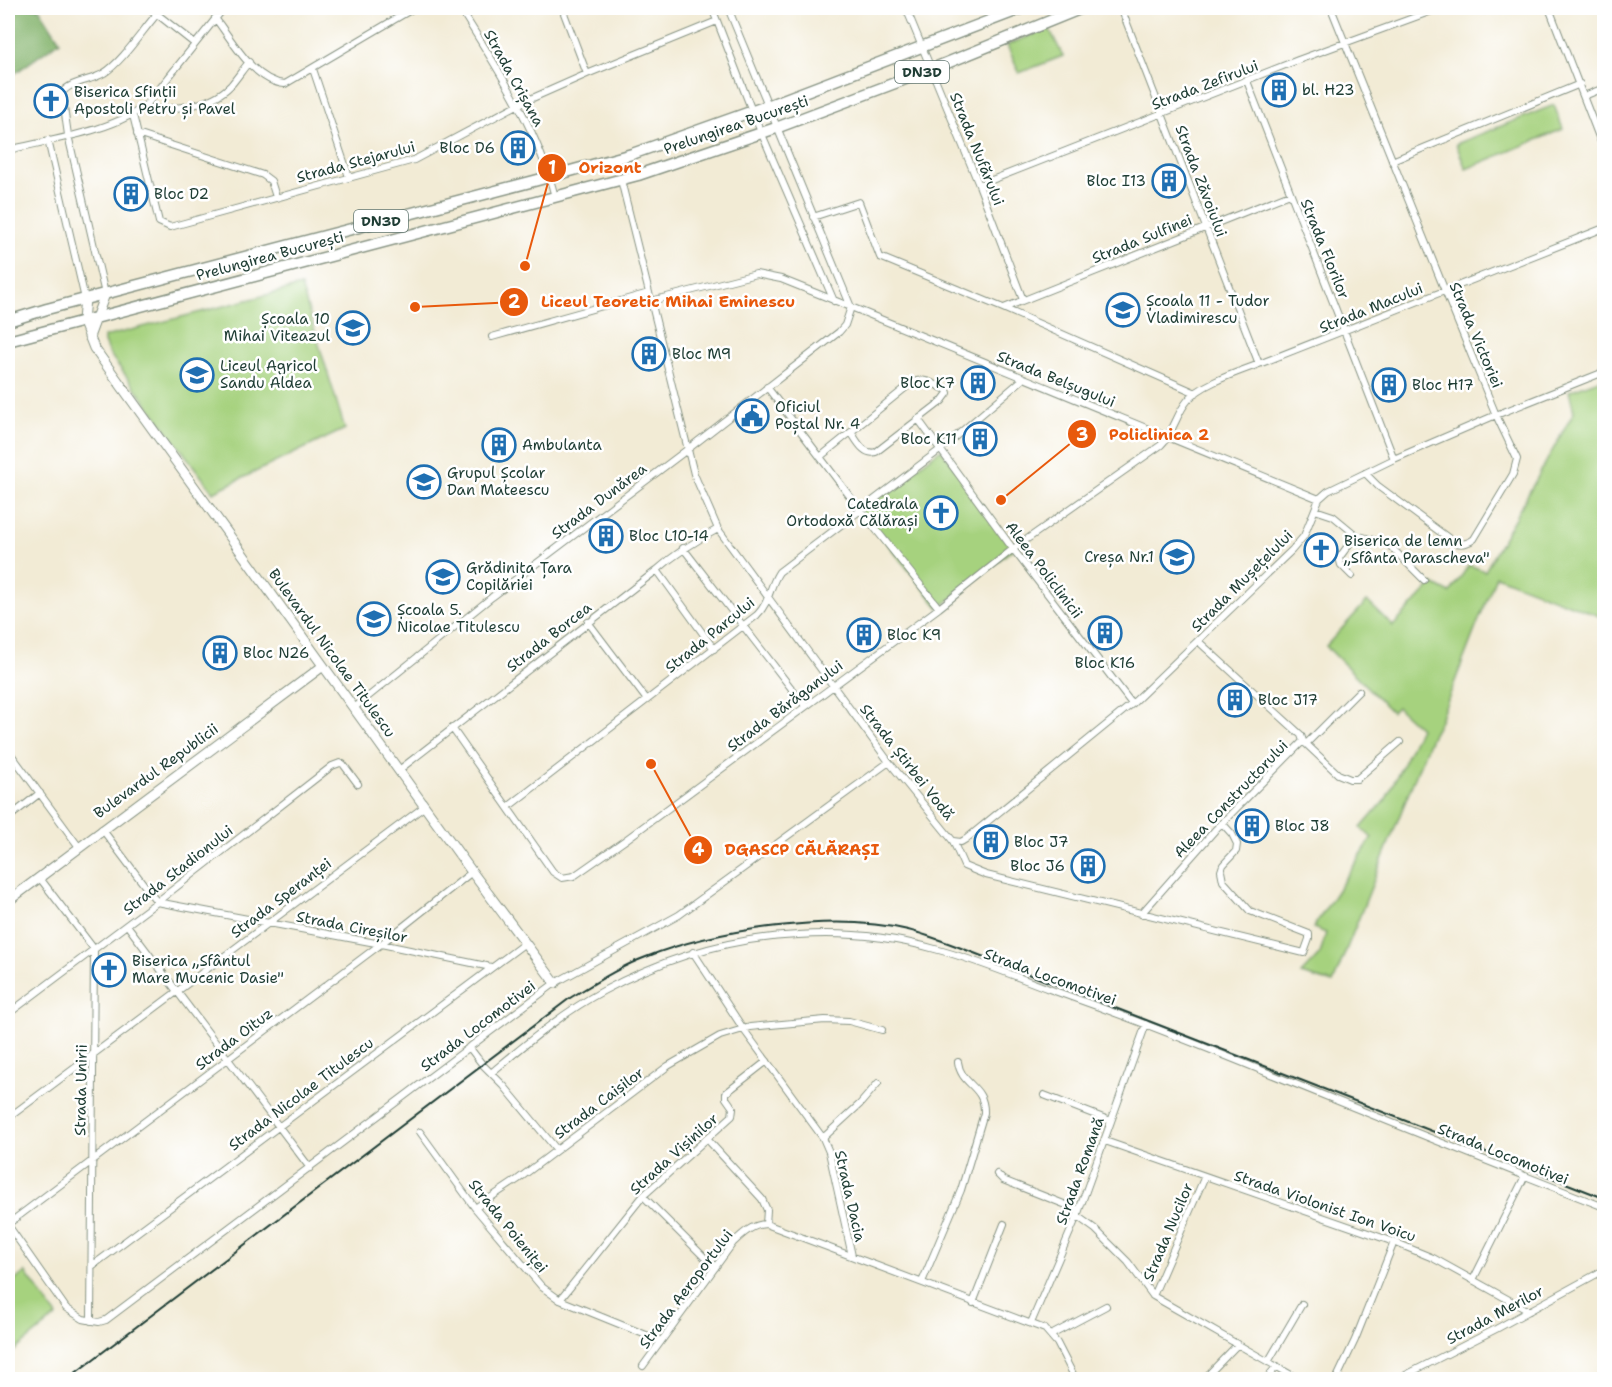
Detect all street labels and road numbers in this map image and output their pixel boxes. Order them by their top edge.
street label: Strada Crișana [478,26,549,131]
street label: Strada Zefirului [1149,55,1261,115]
road number: DN3D [895,61,949,83]
street label: Strada Nufărului [945,89,1009,209]
street label: Prelungirea București [661,91,812,160]
street label: Strada Zăvoiului [1170,122,1232,240]
street label: Strada Stejarului [294,137,418,187]
street label: Strada Florilor [1296,196,1354,302]
road number: DN3D [354,210,408,232]
street label: Strada Sulfinei [1089,210,1195,268]
street label: Prelungirea București [194,227,346,286]
street label: Strada Macului [1316,278,1426,338]
street label: Strada Victoriei [1445,279,1507,391]
street label: Strada Belșugului [993,346,1118,413]
street label: Strada Dunărea [547,458,651,543]
street label: Aleea Policlinicii [1001,517,1087,623]
street label: Strada Mușețelului [1187,526,1298,637]
street label: Bulevardul Nicolae Titulescu [264,565,400,741]
street label: Strada Parcului [661,593,759,677]
street label: Strada Borcea [502,597,596,677]
street label: Strada Bărăganului [723,656,847,756]
street label: Strada Știrbei Vodă [855,700,959,825]
street label: Bulevardul Republicii [90,719,222,823]
street label: Aleea Constructorului [1169,736,1293,862]
street label: Strada Stadionului [119,821,237,919]
street label: Strada Speranței [226,853,336,943]
street label: Strada Cireșilor [294,906,409,949]
street label: Strada Locomotivei [981,944,1119,1010]
street label: Strada Locomotivei [416,976,540,1076]
street label: Strada Oituz [191,1003,277,1075]
street label: Strada Nicolae Titulescu [224,1033,378,1155]
street label: Strada Unirii [70,1044,92,1136]
street label: Strada Caișilor [550,1063,649,1144]
street label: Strada Vișinilor [625,1109,723,1200]
street label: Strada Romană [1051,1114,1109,1228]
street label: Strada Locomotivei [1435,1119,1571,1189]
street label: Strada Dacia [830,1148,870,1244]
street label: Strada Violonist Ion Voicu [1231,1165,1419,1247]
street label: Strada Poieniței [463,1175,552,1278]
street label: Strada Nucilor [1138,1180,1198,1284]
street label: Strada Aeroportului [635,1225,737,1353]
street label: Strada Merilor [1443,1281,1547,1349]

